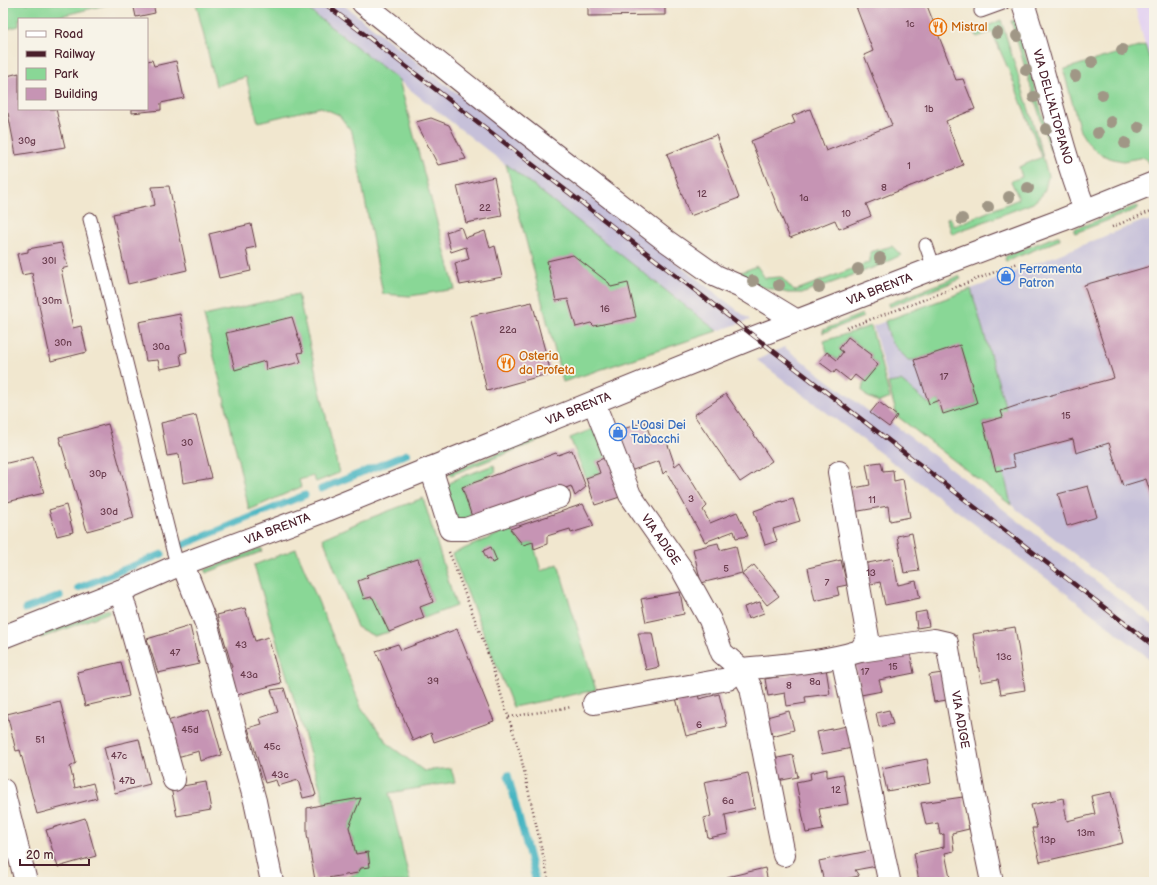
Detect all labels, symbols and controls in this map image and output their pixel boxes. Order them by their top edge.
restaurant icon: Mistral [928,17,948,37]
legend [18,18,148,110]
house number: 1c [905,18,915,30]
place label: Mistral [951,20,987,35]
text: Road [54,27,83,42]
text: Railway [54,47,96,62]
street label: VIA DELL'ALTOPIANO [1029,48,1076,166]
text: Park [54,67,78,82]
text: Building [54,87,98,102]
house number: 1b [924,103,934,115]
house number: 30g [18,135,36,147]
house number: 1 [907,160,911,172]
house number: 8 [881,182,887,194]
house number: 12 [697,188,707,200]
house number: 1a [799,192,809,204]
house number: 22 [479,202,491,214]
house number: 10 [841,208,851,220]
house number: 30l [42,255,56,267]
place label: Ferramenta Patron [1019,262,1082,291]
shop icon: Ferramenta Patron [996,266,1016,286]
street label: VIA BRENTA [845,270,915,309]
house number: 30m [42,295,62,307]
house number: 16 [600,303,610,315]
house number: 22a [499,324,517,336]
house number: 30n [54,337,72,349]
house number: 30a [152,341,170,353]
place label: Osteria da Profeta [519,349,575,378]
restaurant icon: Osteria da Profeta [496,353,516,373]
house number: 17 [940,371,948,383]
street label: VIA BRENTA [544,389,614,429]
house number: 15 [1061,410,1071,422]
place label: L'Oasi Dei Tabacchi [631,418,686,447]
shop icon: L'Oasi Dei Tabacchi [608,422,628,442]
house number: 30 [181,437,193,449]
house number: 30p [89,468,107,480]
house number: 3 [688,493,694,505]
house number: 11 [868,494,876,506]
house number: 30d [100,506,118,518]
street label: VIA BRENTA [243,510,313,548]
street label: VIA ADIGE [638,511,684,568]
house number: 5 [723,563,729,575]
house number: 13 [866,567,876,579]
house number: 7 [825,577,830,589]
house number: 43 [235,639,247,651]
house number: 47 [169,647,181,659]
house number: 13c [996,651,1012,663]
house number: 15 [888,661,898,673]
house number: 17 [861,666,869,678]
house number: 43a [240,669,258,681]
house number: 39 [427,675,439,687]
house number: 8a [809,676,821,688]
house number: 8 [786,680,792,692]
street label: VIA ADIGE [948,690,973,750]
house number: 6 [696,719,702,731]
house number: 45d [181,724,199,736]
house number: 51 [35,734,45,746]
house number: 45c [263,741,281,753]
house number: 47c [111,750,127,762]
house number: 43c [271,769,289,781]
house number: 47b [119,775,136,787]
house number: 12 [831,784,841,796]
house number: 6a [722,795,734,807]
house number: 13m [1077,827,1095,839]
house number: 13p [1040,834,1056,846]
scale bar [20,841,89,867]
text: 20 m [26,848,53,863]

